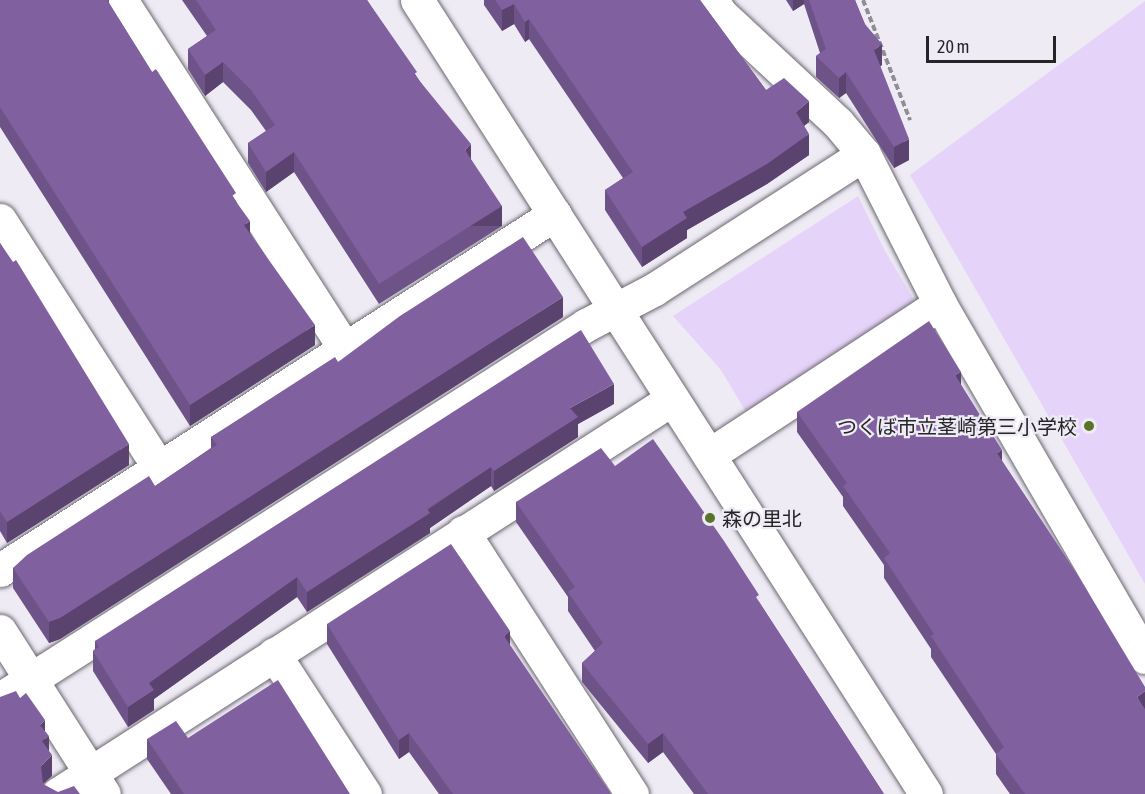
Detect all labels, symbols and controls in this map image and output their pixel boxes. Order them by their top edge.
scale bar [929,24,1060,62]
text: 20 m [937,36,969,57]
place label: つくば市立茎崎第三小学校 [837,414,1077,438]
marker: つくば市立茎崎第三小学校 [1082,419,1096,433]
place label: 森の里北 [722,506,802,530]
marker: 森の里北 [703,511,717,525]

